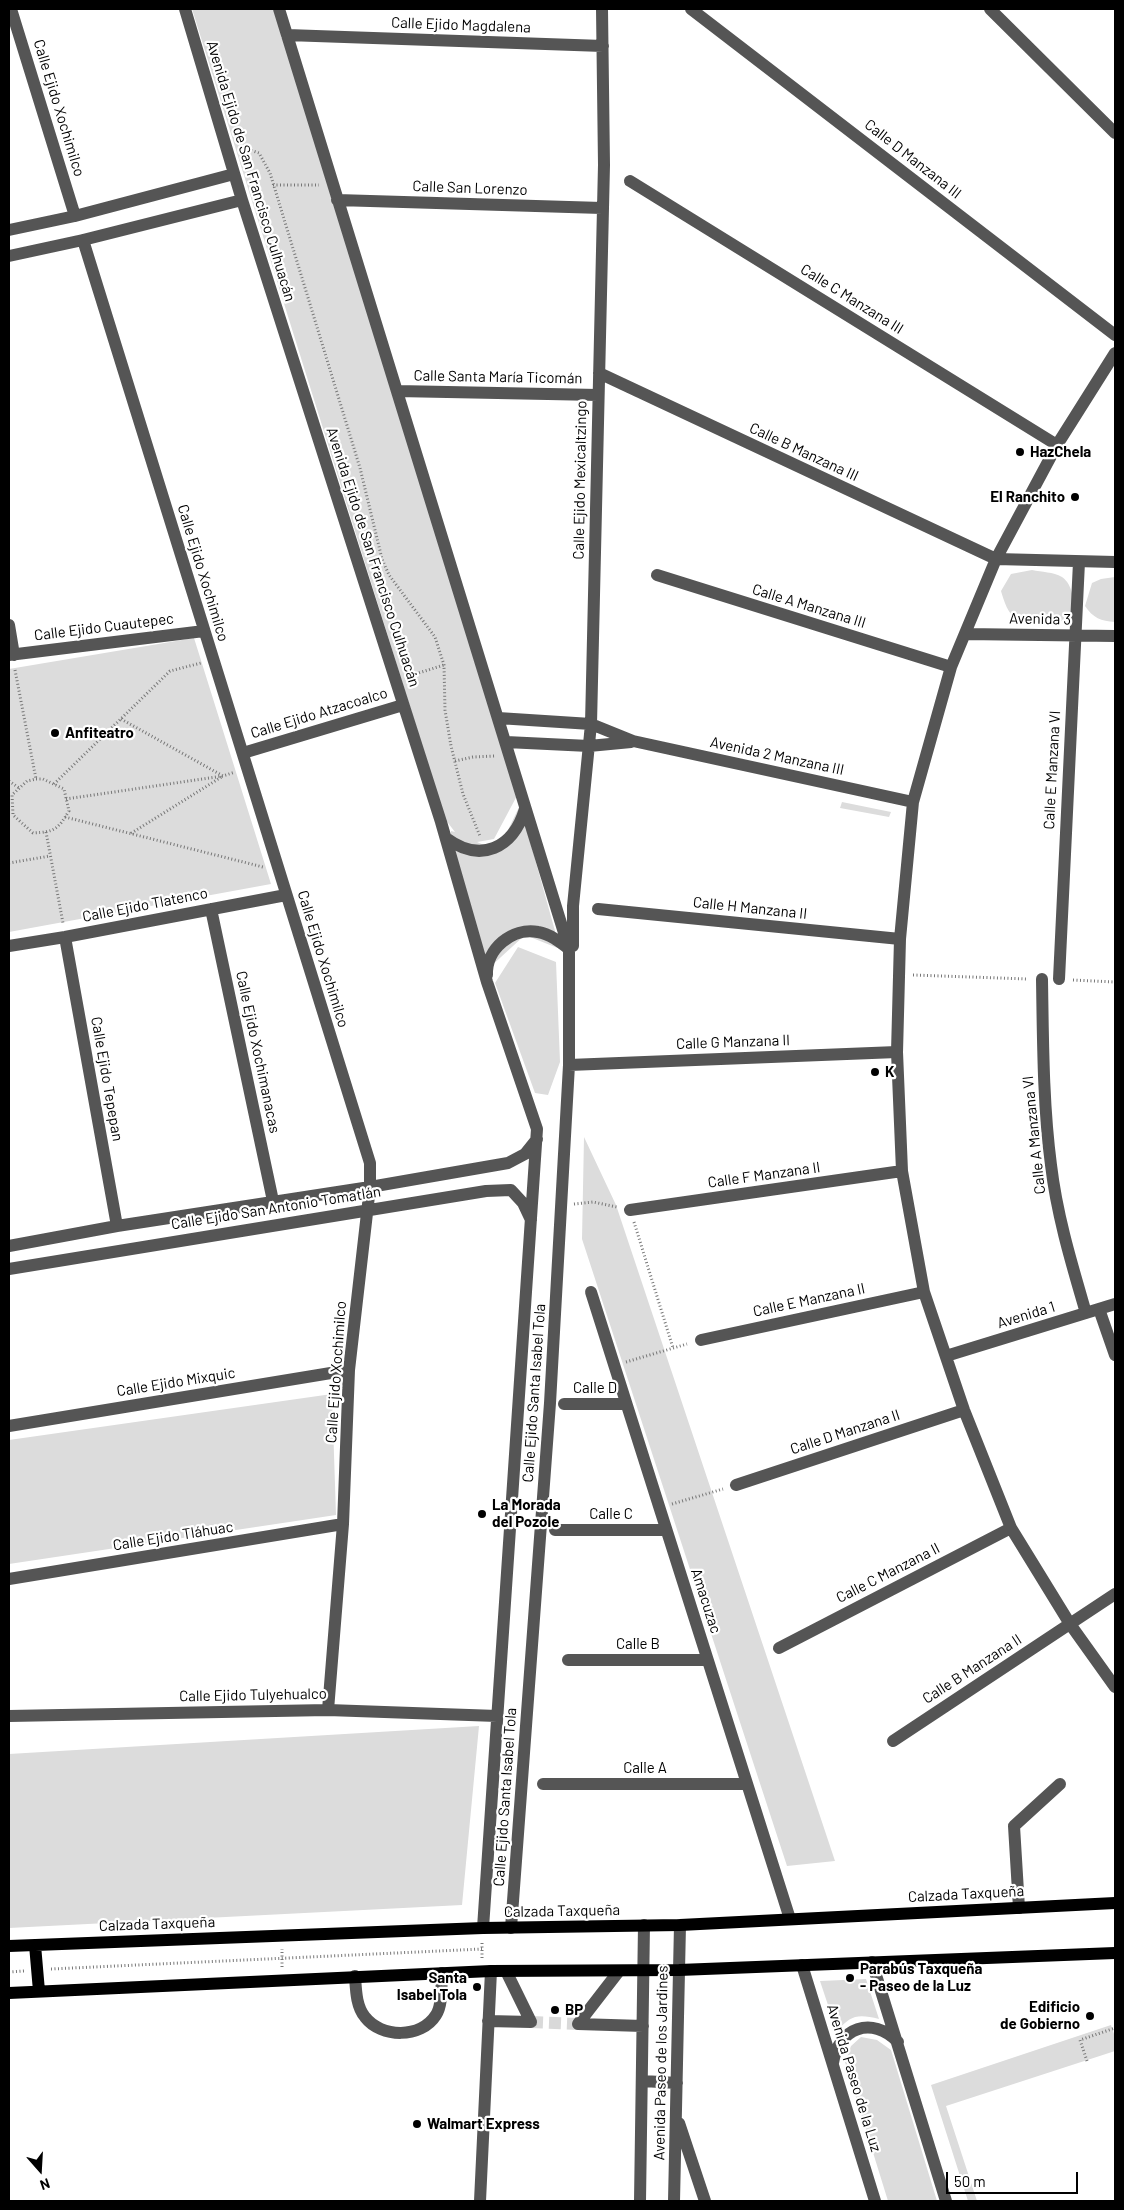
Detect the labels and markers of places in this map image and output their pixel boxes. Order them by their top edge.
place label: HazChela [1030,443,1091,461]
marker: HazChela [1014,446,1026,458]
place label: El Ranchito [990,488,1065,506]
marker: El Ranchito [1069,491,1081,503]
place label: Anfiteatro [65,724,134,742]
marker: Anfiteatro [49,727,61,739]
place label: K [885,1063,894,1081]
marker: K [869,1066,881,1078]
place label: La Morada del Pozole [492,1496,561,1531]
marker: La Morada del Pozole [476,1508,488,1520]
place label: Parabús Taxqueña - Paseo de la Luz [860,1960,982,1995]
place label: Santa Isabel Tola [397,1969,467,2004]
marker: Parabús Taxqueña - Paseo de la Luz [844,1972,856,1984]
marker: Santa Isabel Tola [471,1981,483,1993]
place label: Edificio de Gobierno [1000,1998,1080,2033]
place label: BP [565,2001,583,2019]
marker: BP [549,2004,561,2016]
marker: Edificio de Gobierno [1084,2010,1096,2022]
place label: Walmart Express [427,2115,540,2133]
marker: Walmart Express [411,2118,423,2130]

